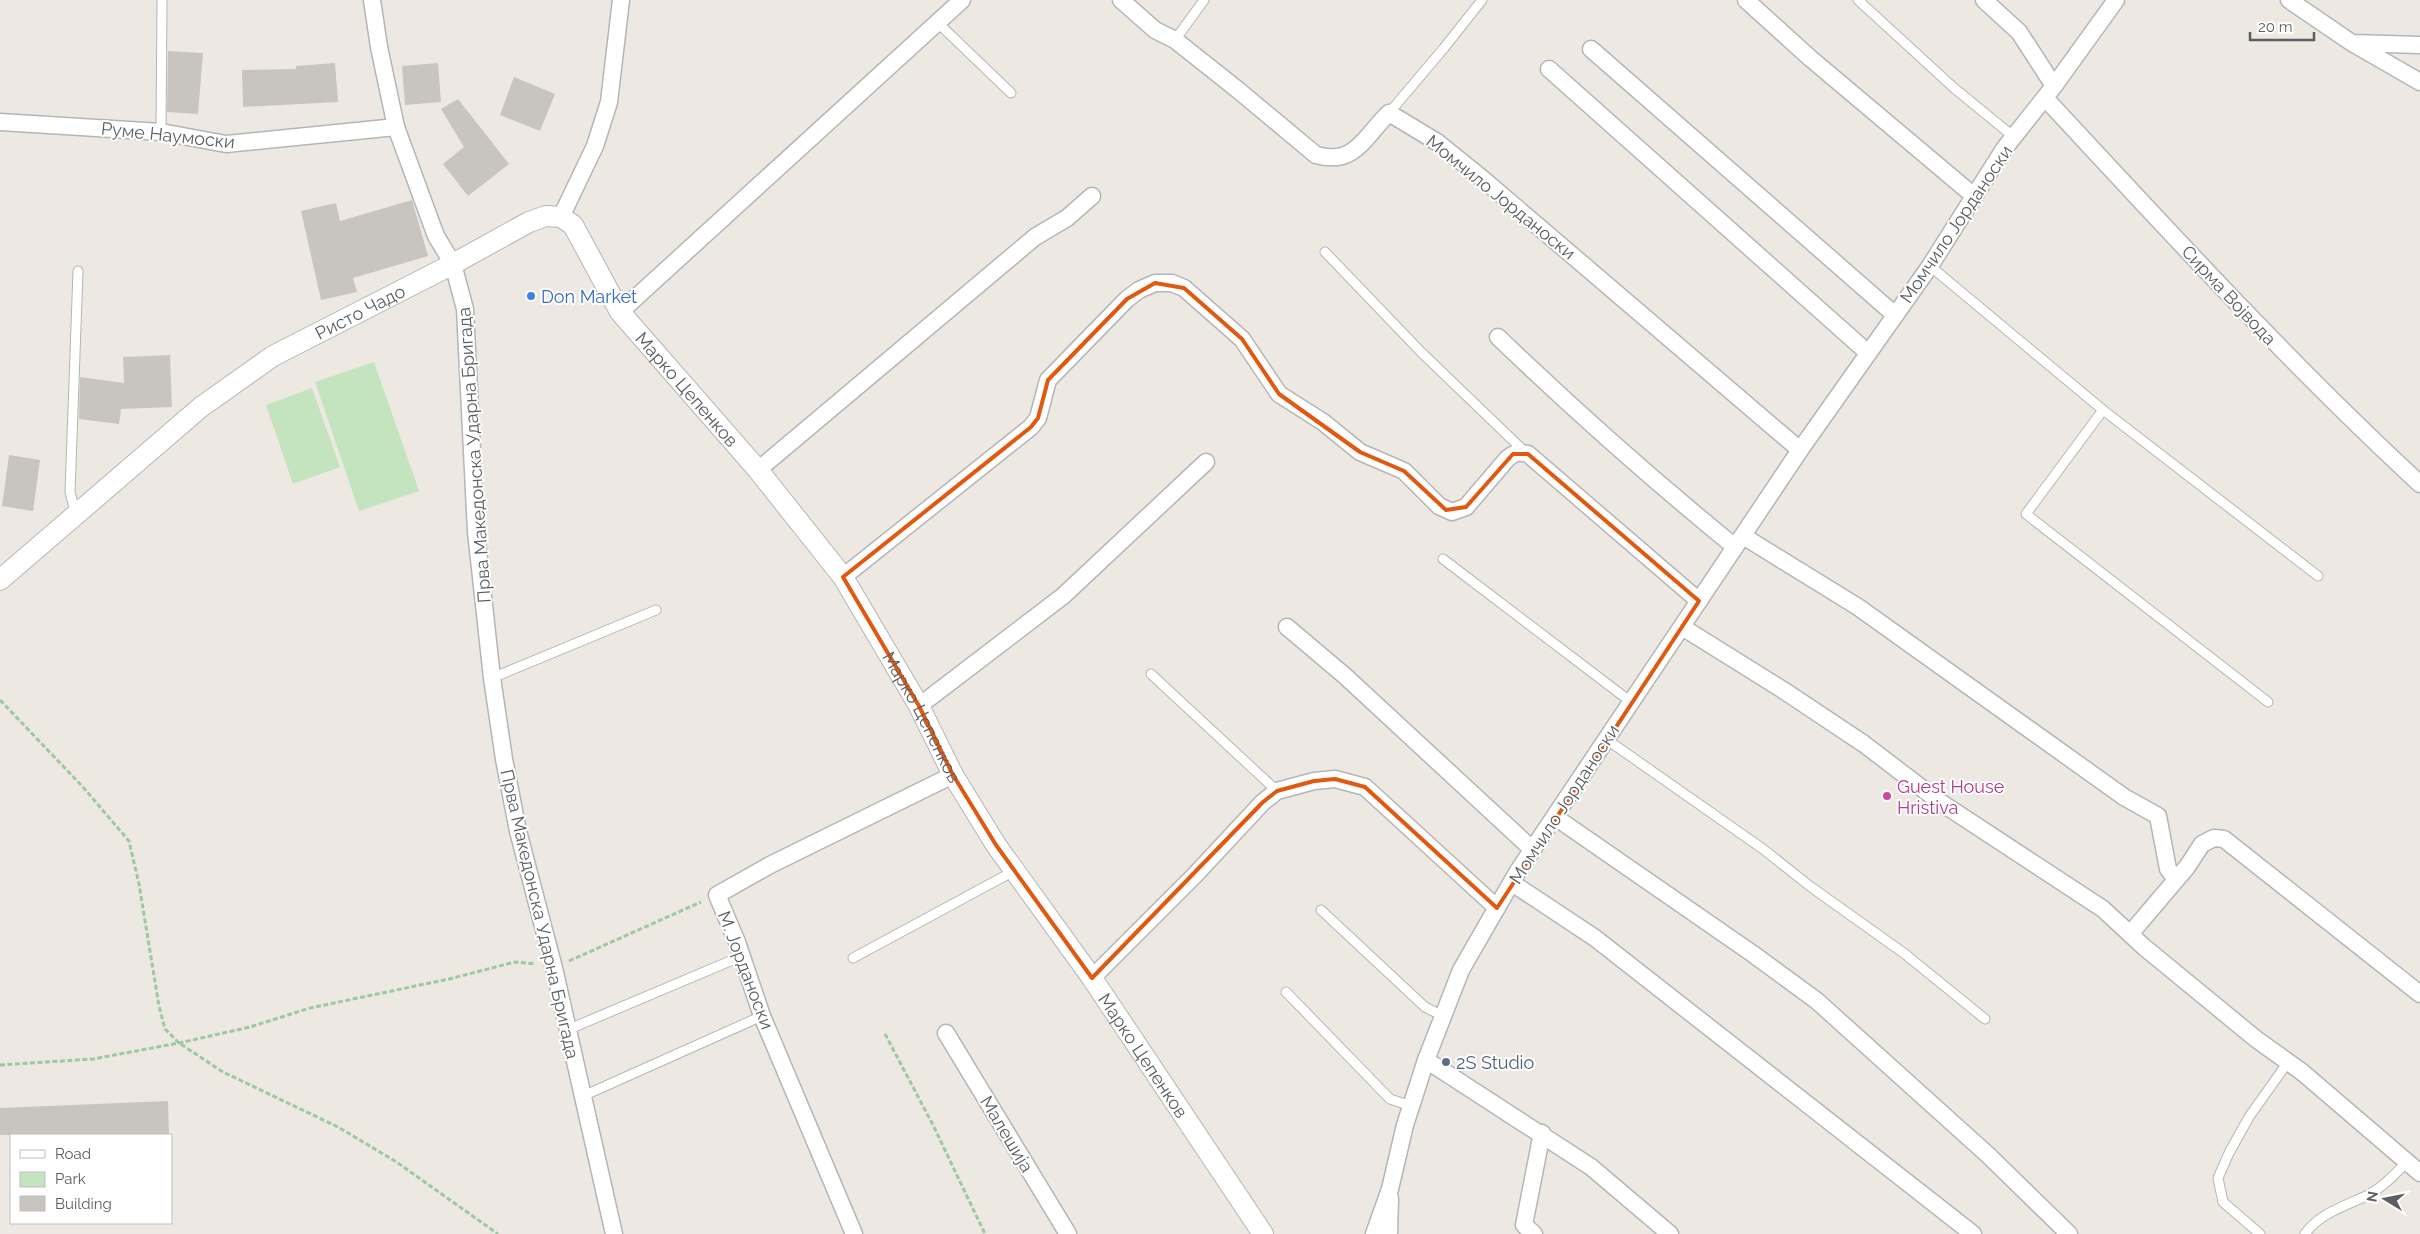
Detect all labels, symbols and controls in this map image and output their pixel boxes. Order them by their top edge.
scale bar [2250,10,2314,42]
text: 20 m [2258,18,2293,36]
street label: Руме Наумоски [100,118,236,152]
street label: Момчило Јорданоски [1422,130,1580,264]
street label: Момчило Јорданоски [1895,141,2017,307]
street label: Сирма Војвода [2177,241,2281,349]
street label: Ристо Чадо [311,280,409,343]
place label: Don Market [541,286,637,307]
marker: Don Market [525,290,537,302]
street label: Прва Македонска Ударна Бригада [453,306,495,604]
street label: Марко Цепенков [632,327,743,451]
street label: Марко Цепенков [879,648,965,786]
street label: Момчило Јорданоски [1505,720,1623,888]
street label: Прва Македонска Ударна Бригада [496,767,584,1061]
place label: Guest House Hristiva [1897,776,2005,818]
marker: Guest House Hristiva [1881,790,1893,802]
street label: М. Јорданоски [714,908,778,1032]
street label: Марко Цепенков [1095,989,1193,1121]
place label: 2S Studio [1456,1052,1535,1073]
marker: 2S Studio [1440,1056,1452,1068]
street label: Малешија [976,1092,1038,1176]
legend [10,1134,172,1224]
text: Road [55,1145,91,1163]
text: Park [55,1170,86,1188]
north arrow [2360,1174,2410,1224]
text: N [2363,1190,2381,1203]
text: Building [55,1195,112,1213]

